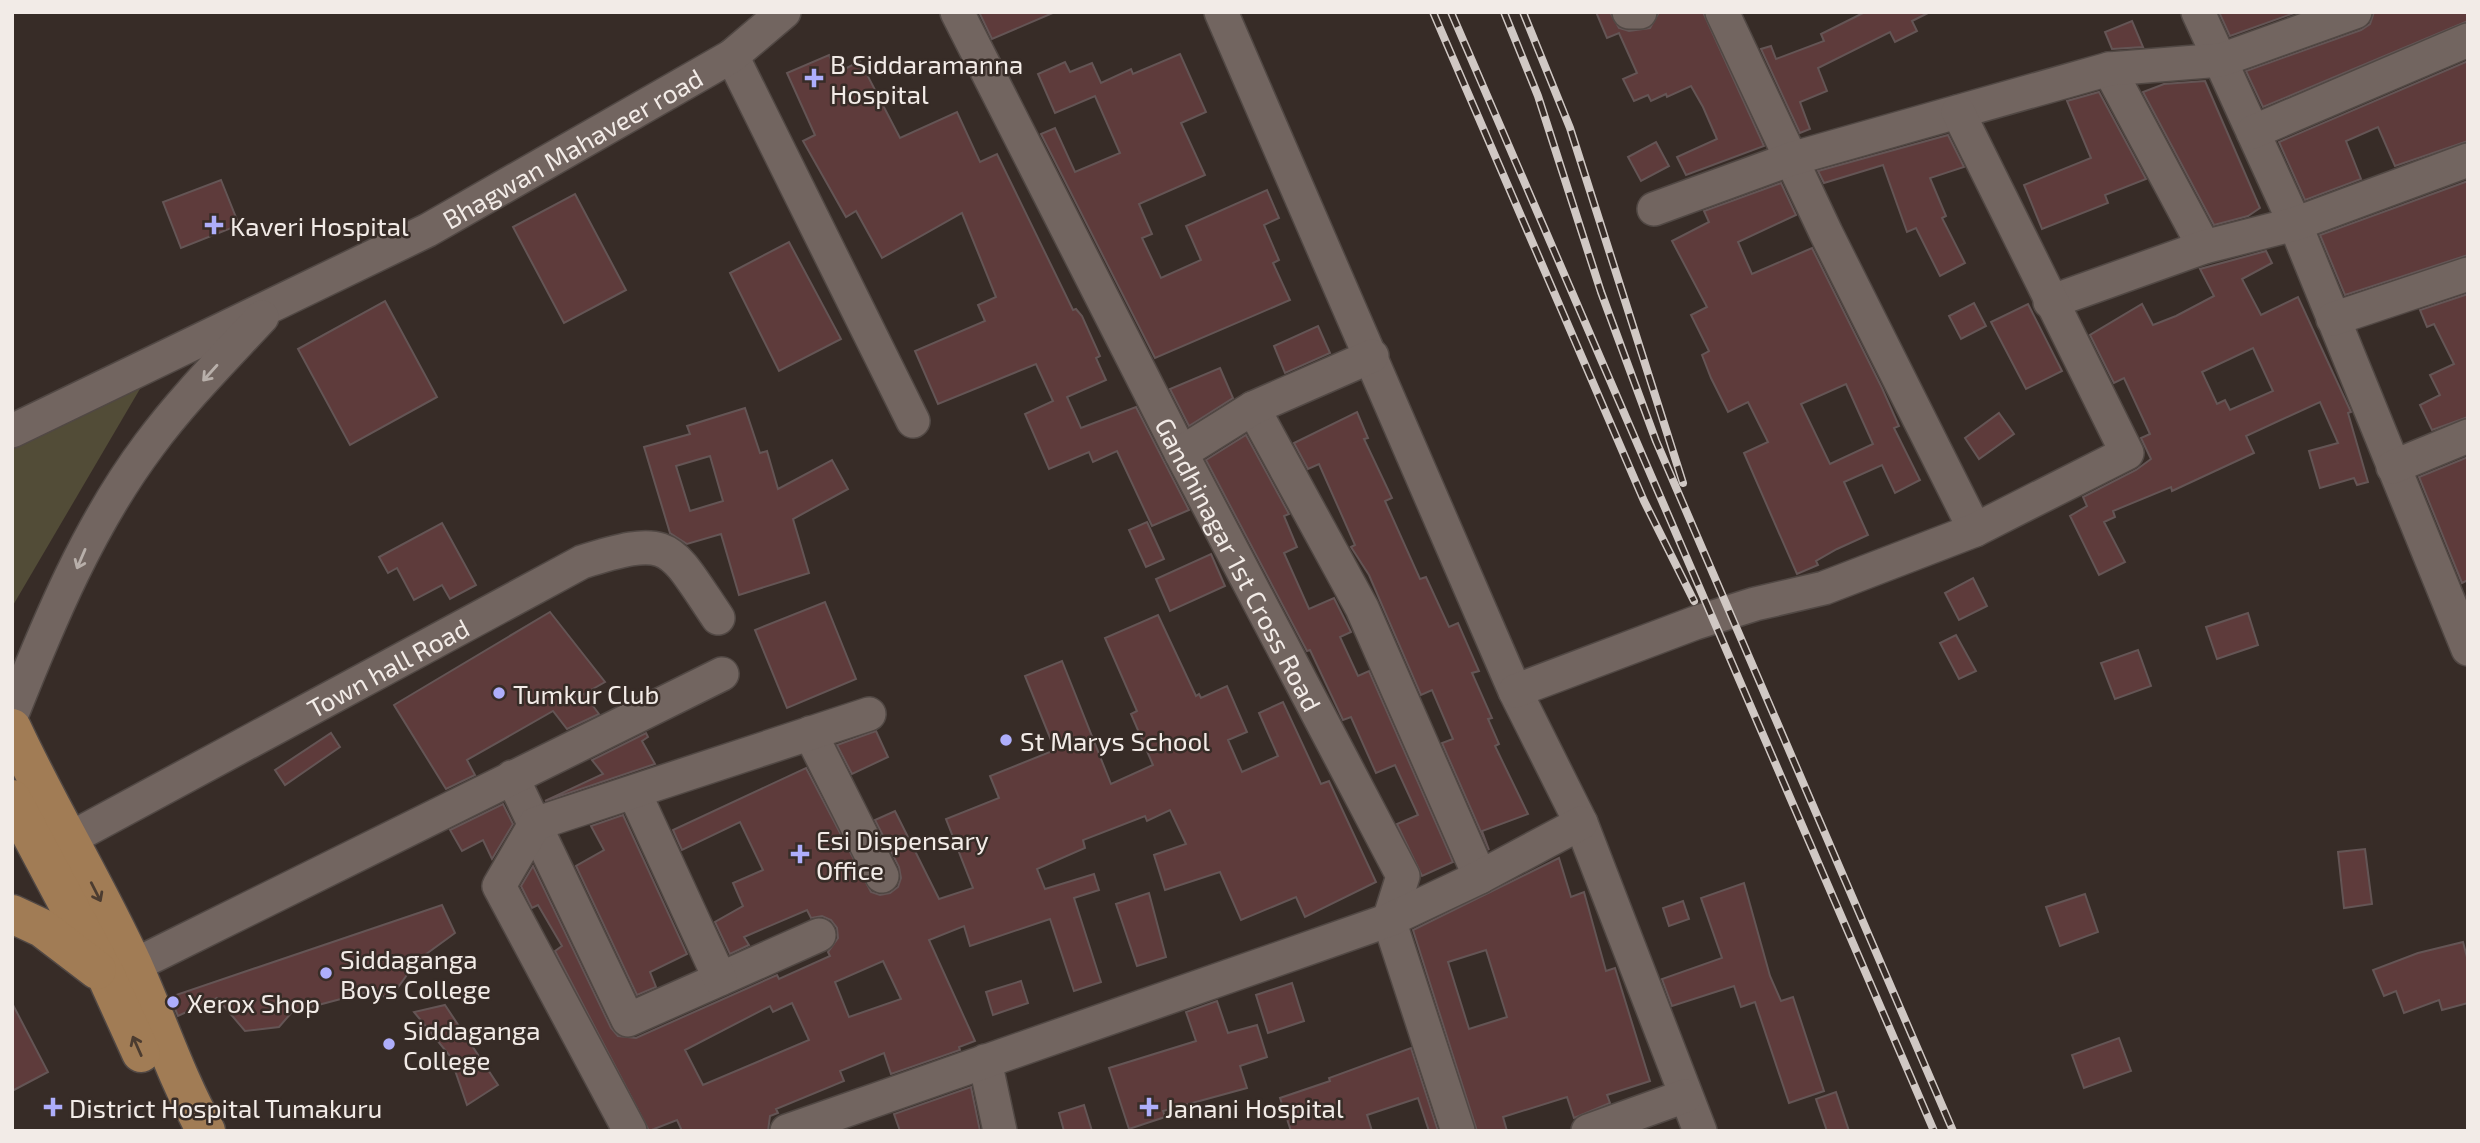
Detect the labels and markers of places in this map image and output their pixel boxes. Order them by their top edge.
place label: B Siddaramanna Hospital [830,48,1023,109]
marker: B Siddaramanna Hospital [804,68,824,88]
place label: Kaveri Hospital [230,210,409,241]
marker: Kaveri Hospital [204,215,224,235]
place label: Tumkur Club [513,678,659,709]
marker: Tumkur Club [491,685,507,701]
place label: St Marys School [1020,725,1210,756]
marker: St Marys School [998,732,1014,748]
place label: Esi Dispensary Office [816,824,989,885]
marker: Esi Dispensary Office [790,844,810,864]
place label: Siddaganga Boys College [340,943,491,1004]
marker: Siddaganga Boys College [318,965,334,981]
place label: Xerox Shop [187,987,320,1018]
marker: Xerox Shop [165,994,181,1010]
place label: Siddaganga College [403,1014,541,1075]
marker: Siddaganga College [381,1036,397,1052]
place label: District Hospital Tumakuru [69,1092,382,1123]
place label: Janani Hospital [1165,1092,1344,1123]
marker: District Hospital Tumakuru [43,1097,63,1117]
marker: Janani Hospital [1139,1097,1159,1117]

